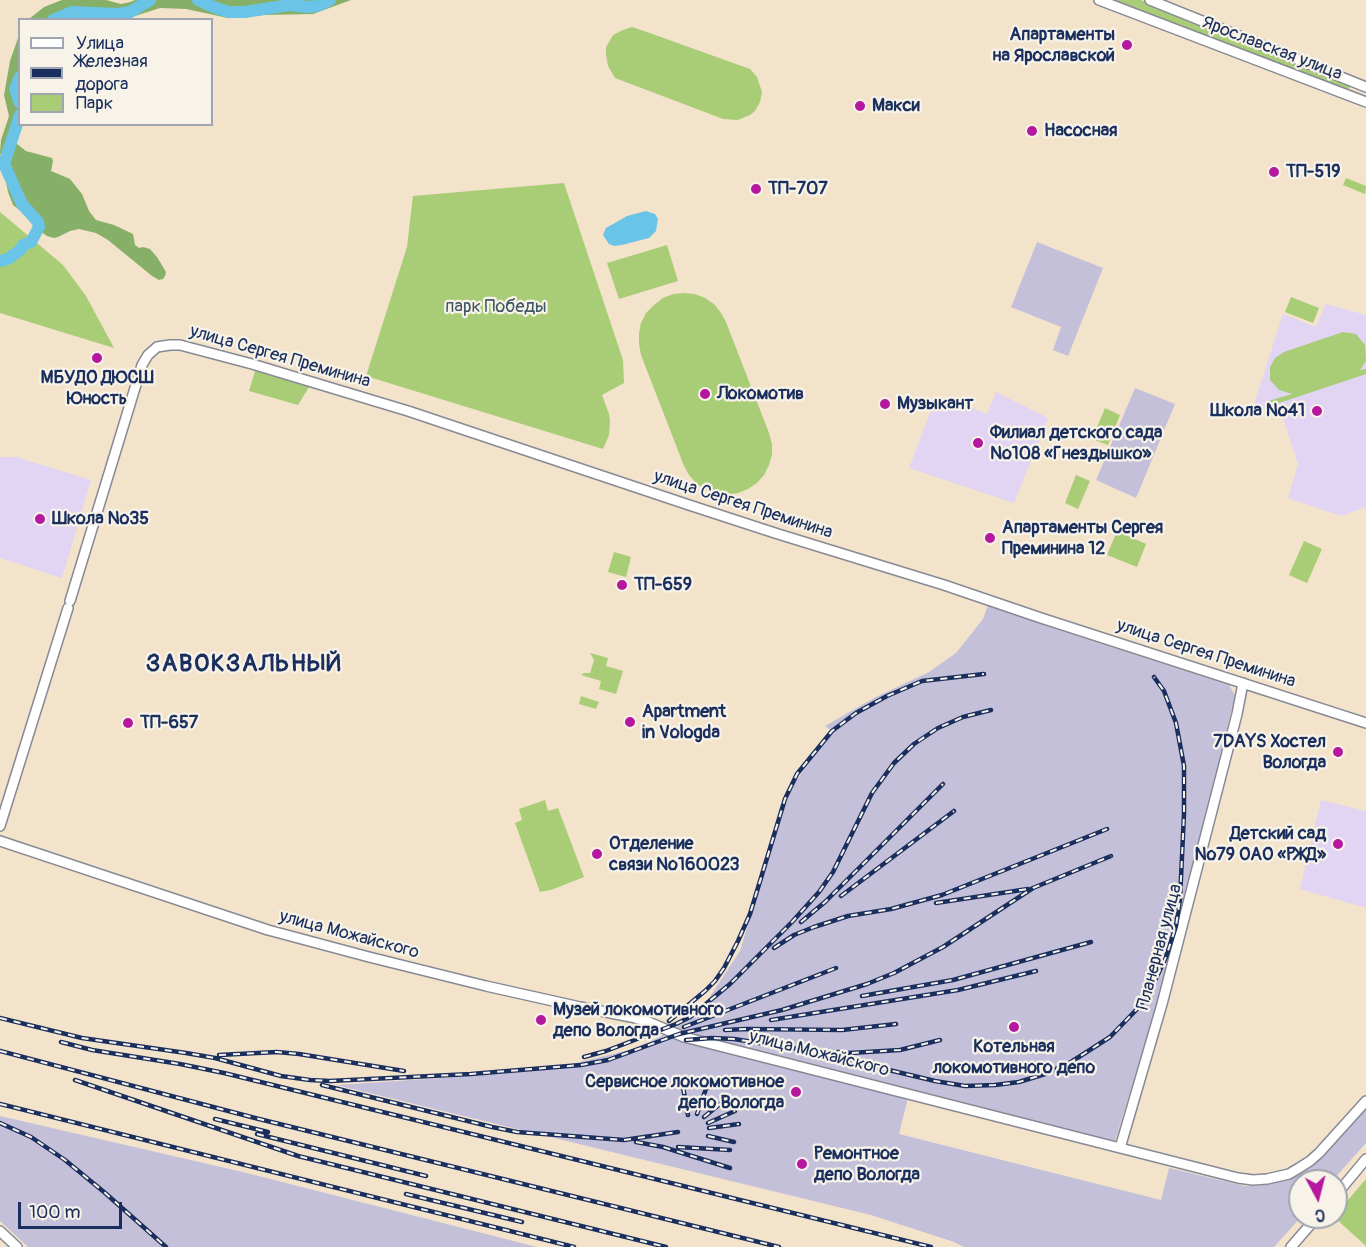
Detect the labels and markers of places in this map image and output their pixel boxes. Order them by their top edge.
place label: Апартаменты на Ярославской [993,24,1115,66]
marker: Апартаменты на Ярославской [1120,38,1134,52]
place label: Макси [872,95,920,117]
marker: Макси [853,99,867,113]
place label: Насосная [1044,120,1118,142]
marker: Насосная [1025,124,1039,138]
place label: ТП-519 [1286,161,1341,183]
marker: ТП-519 [1267,165,1281,179]
place label: ТП-707 [768,178,828,200]
marker: ТП-707 [749,182,763,196]
marker: МБУДО ДЮСШ Юность [90,351,104,365]
place label: МБУДО ДЮСШ Юность [41,367,153,410]
place label: Локомотив [717,383,804,405]
marker: Локомотив [698,387,712,401]
place label: Музыкант [897,393,974,415]
marker: Музыкант [878,397,892,411]
place label: Школа №41 [1210,400,1305,422]
marker: Школа №41 [1310,404,1324,418]
place label: Филиал детского сада №108 «Гнездышко» [990,422,1162,464]
marker: Филиал детского сада №108 «Гнездышко» [971,436,985,450]
place label: Школа №35 [52,508,149,530]
marker: Школа №35 [33,512,47,526]
place label: Апартаменты Сергея Преминина 12 [1002,517,1163,560]
marker: Апартаменты Сергея Преминина 12 [983,531,997,545]
place label: ТП-659 [634,574,692,596]
marker: ТП-659 [615,578,629,592]
place label: Apartment in Vologda [642,701,726,744]
place label: ТП-657 [140,712,198,734]
marker: Apartment in Vologda [623,715,637,729]
marker: ТП-657 [121,716,135,730]
place label: 7DAYS Хостел Вологда [1213,731,1326,774]
marker: 7DAYS Хостел Вологда [1331,745,1345,759]
place label: Детский сад №79 ОАО «РЖД» [1194,823,1326,866]
place label: Отделение связи №160023 [609,833,740,876]
marker: Детский сад №79 ОАО «РЖД» [1331,837,1345,851]
marker: Отделение связи №160023 [590,847,604,861]
place label: Музей локомотивного депо Вологда [553,999,724,1042]
marker: Музей локомотивного депо Вологда [534,1013,548,1027]
marker: Котельная локомотивного депо [1007,1020,1021,1034]
place label: Котельная локомотивного депо [933,1036,1095,1078]
place label: Сервисное локомотивное депо Вологда [585,1071,784,1114]
marker: Сервисное локомотивное депо Вологда [789,1085,803,1099]
place label: Ремонтное депо Вологда [814,1143,920,1186]
marker: Ремонтное депо Вологда [795,1157,809,1171]

